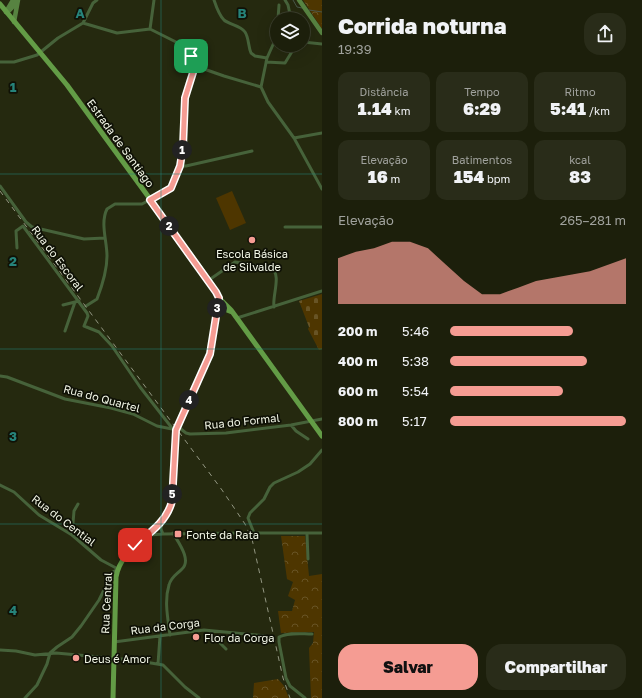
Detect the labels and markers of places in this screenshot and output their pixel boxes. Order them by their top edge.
pin [174,39,208,73]
pin: 1 [172,140,192,160]
pin: 2 [159,216,179,236]
marker: Escola Básica de Silvalde [247,235,257,245]
place label: Escola Básica de Silvalde [216,247,288,273]
pin: 3 [207,298,227,318]
pin: 4 [179,390,199,410]
pin: 5 [162,484,182,504]
pin [118,528,152,562]
place label: Fonte da Rata [186,528,259,541]
marker: Fonte da Rata [173,529,183,539]
place label: Flor da Corga [204,631,275,644]
marker: Flor da Corga [191,632,201,642]
place label: Deus é Amor [84,652,151,665]
marker: Deus é Amor [71,653,81,663]

